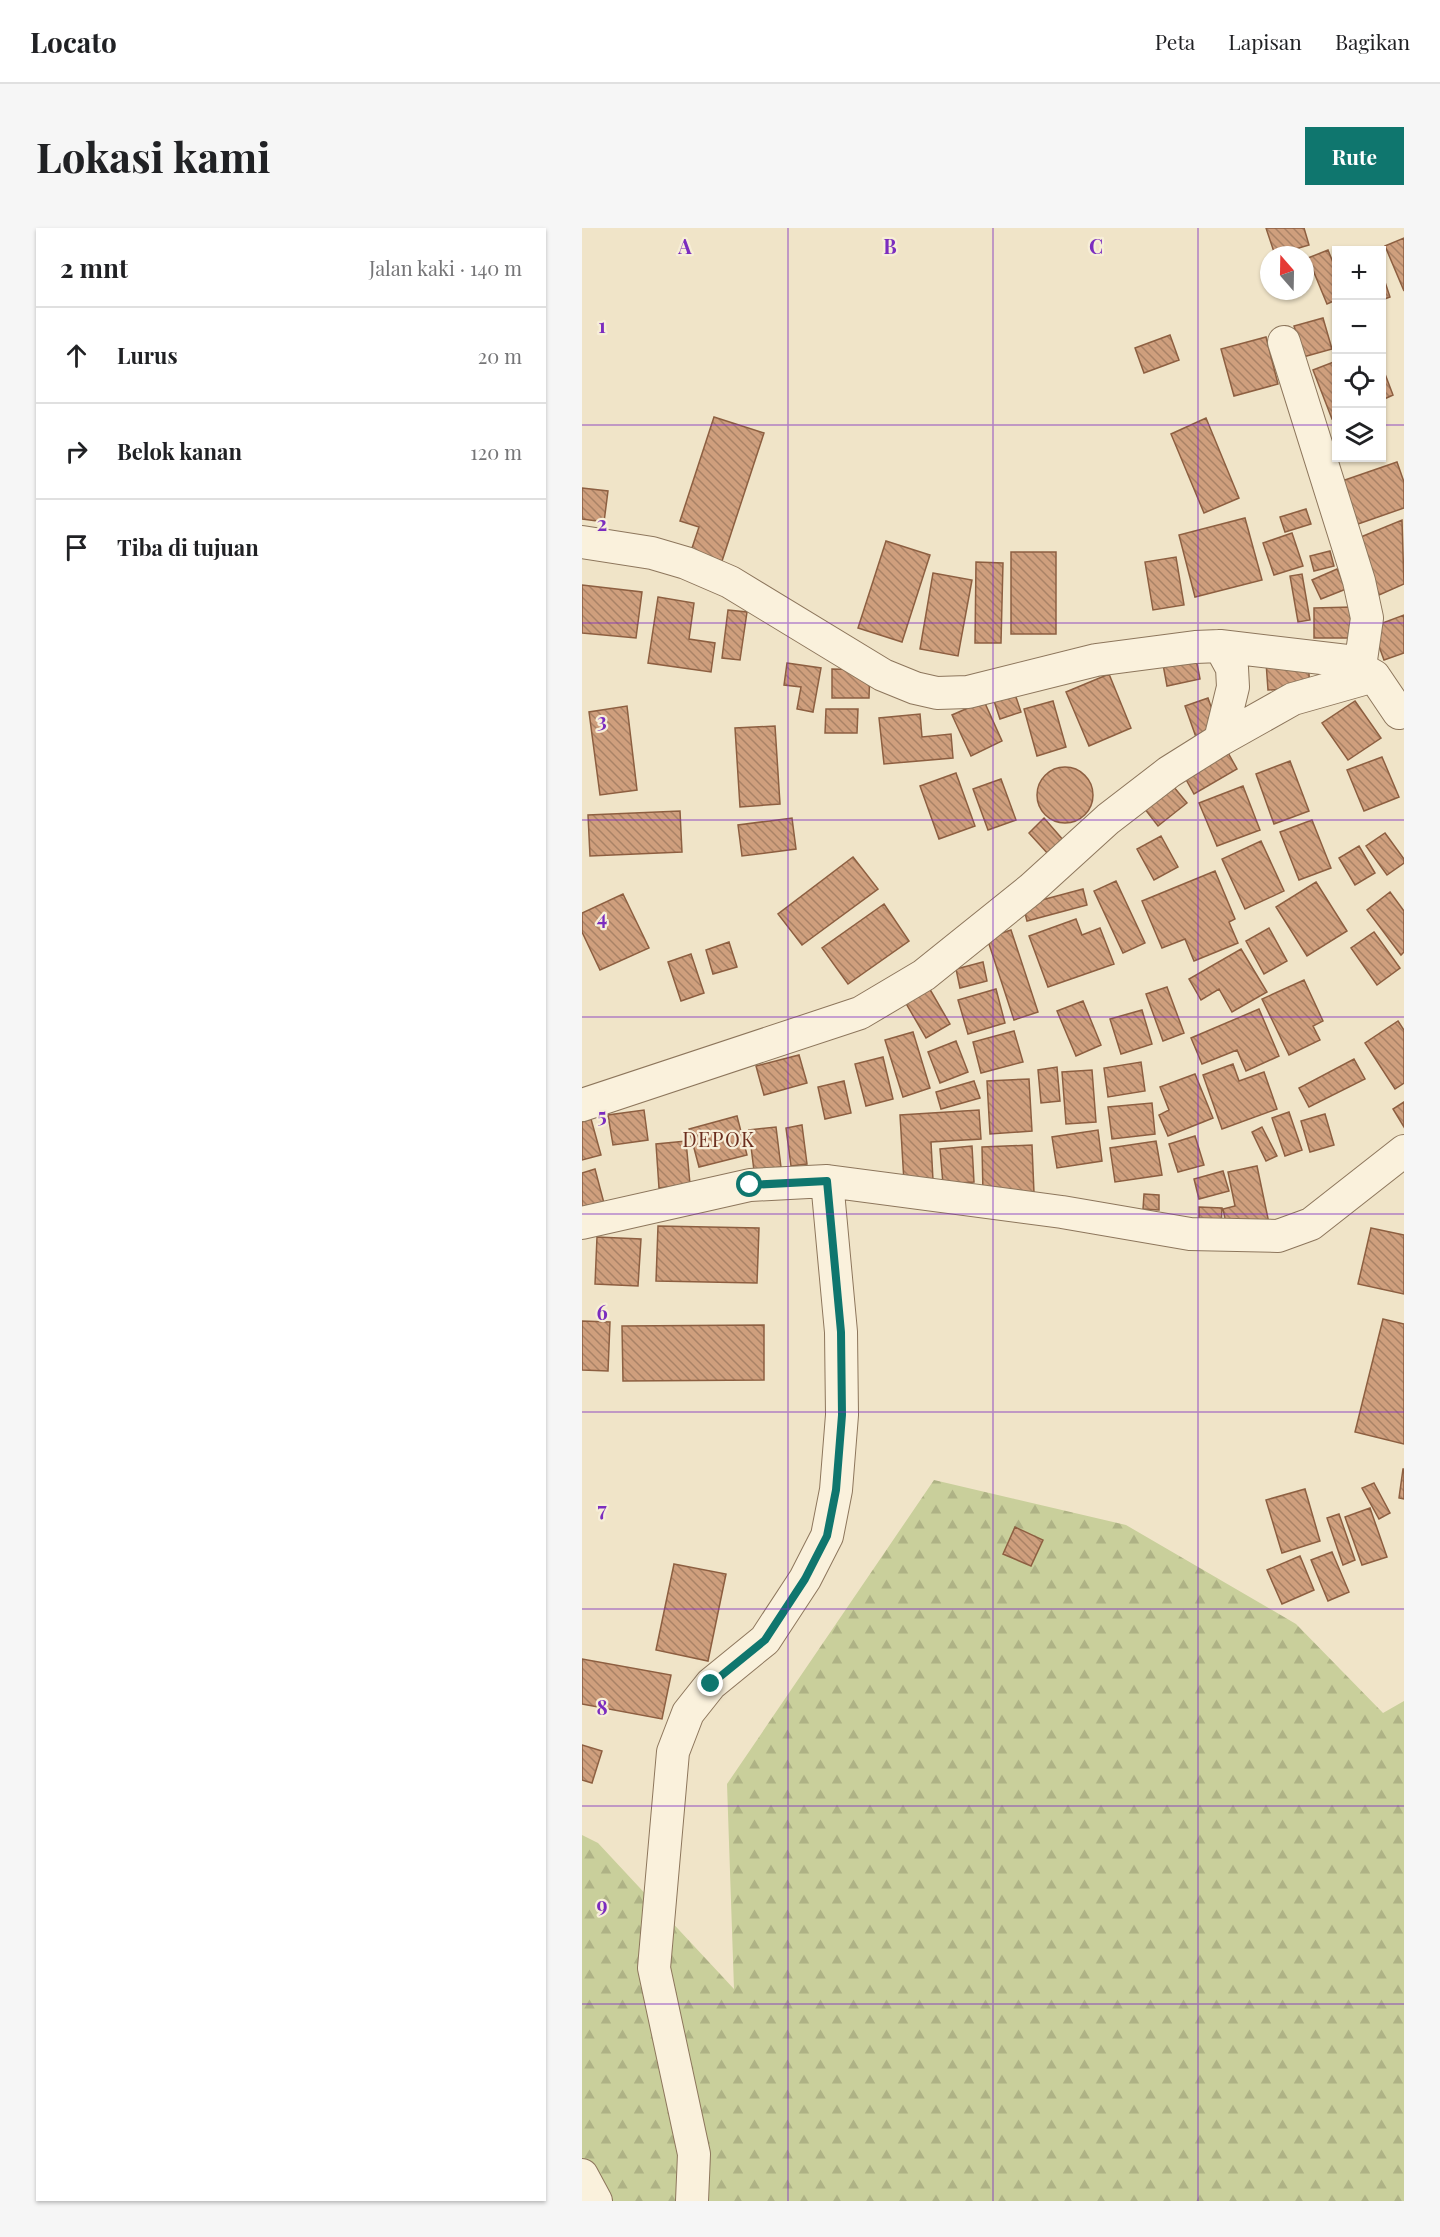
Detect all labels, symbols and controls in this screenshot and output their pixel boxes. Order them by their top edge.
text: Locato [30,23,117,60]
text: Peta [1155,27,1195,55]
text: Lapisan [1228,27,1302,55]
text: Bagikan [1335,27,1410,55]
button: Rute [1305,127,1404,185]
text: Lokasi kami [36,128,270,184]
text: A [677,232,692,259]
text: B [883,232,897,259]
text: C [1089,232,1103,259]
north arrow [1260,246,1314,300]
map controls [1332,246,1386,462]
button: + [1332,246,1386,300]
text: 2 mnt [60,250,128,285]
text: Jalan kaki · 140 m [369,254,522,281]
button: − [1332,300,1386,354]
text: 1 [598,311,606,338]
icon: ahead [60,339,93,372]
text: Lurus [117,340,178,370]
text: 20 m [478,342,522,369]
button: locate [1332,354,1386,408]
button: layers [1332,408,1386,462]
icon: right [60,435,93,468]
text: Belok kanan [117,436,242,466]
text: 120 m [470,438,522,465]
text: 2 [597,509,607,536]
icon: arrive [60,531,93,564]
text: Tiba di tujuan [117,532,259,562]
text: 3 [597,706,607,733]
text: 4 [597,903,607,930]
text: 5 [597,1101,607,1128]
district label: DEPOK [682,1125,756,1152]
route start [736,1171,762,1197]
text: 6 [596,1298,608,1325]
text: 7 [597,1495,607,1522]
route end [697,1670,723,1696]
text: 8 [596,1693,608,1720]
text: 9 [596,1890,608,1917]

